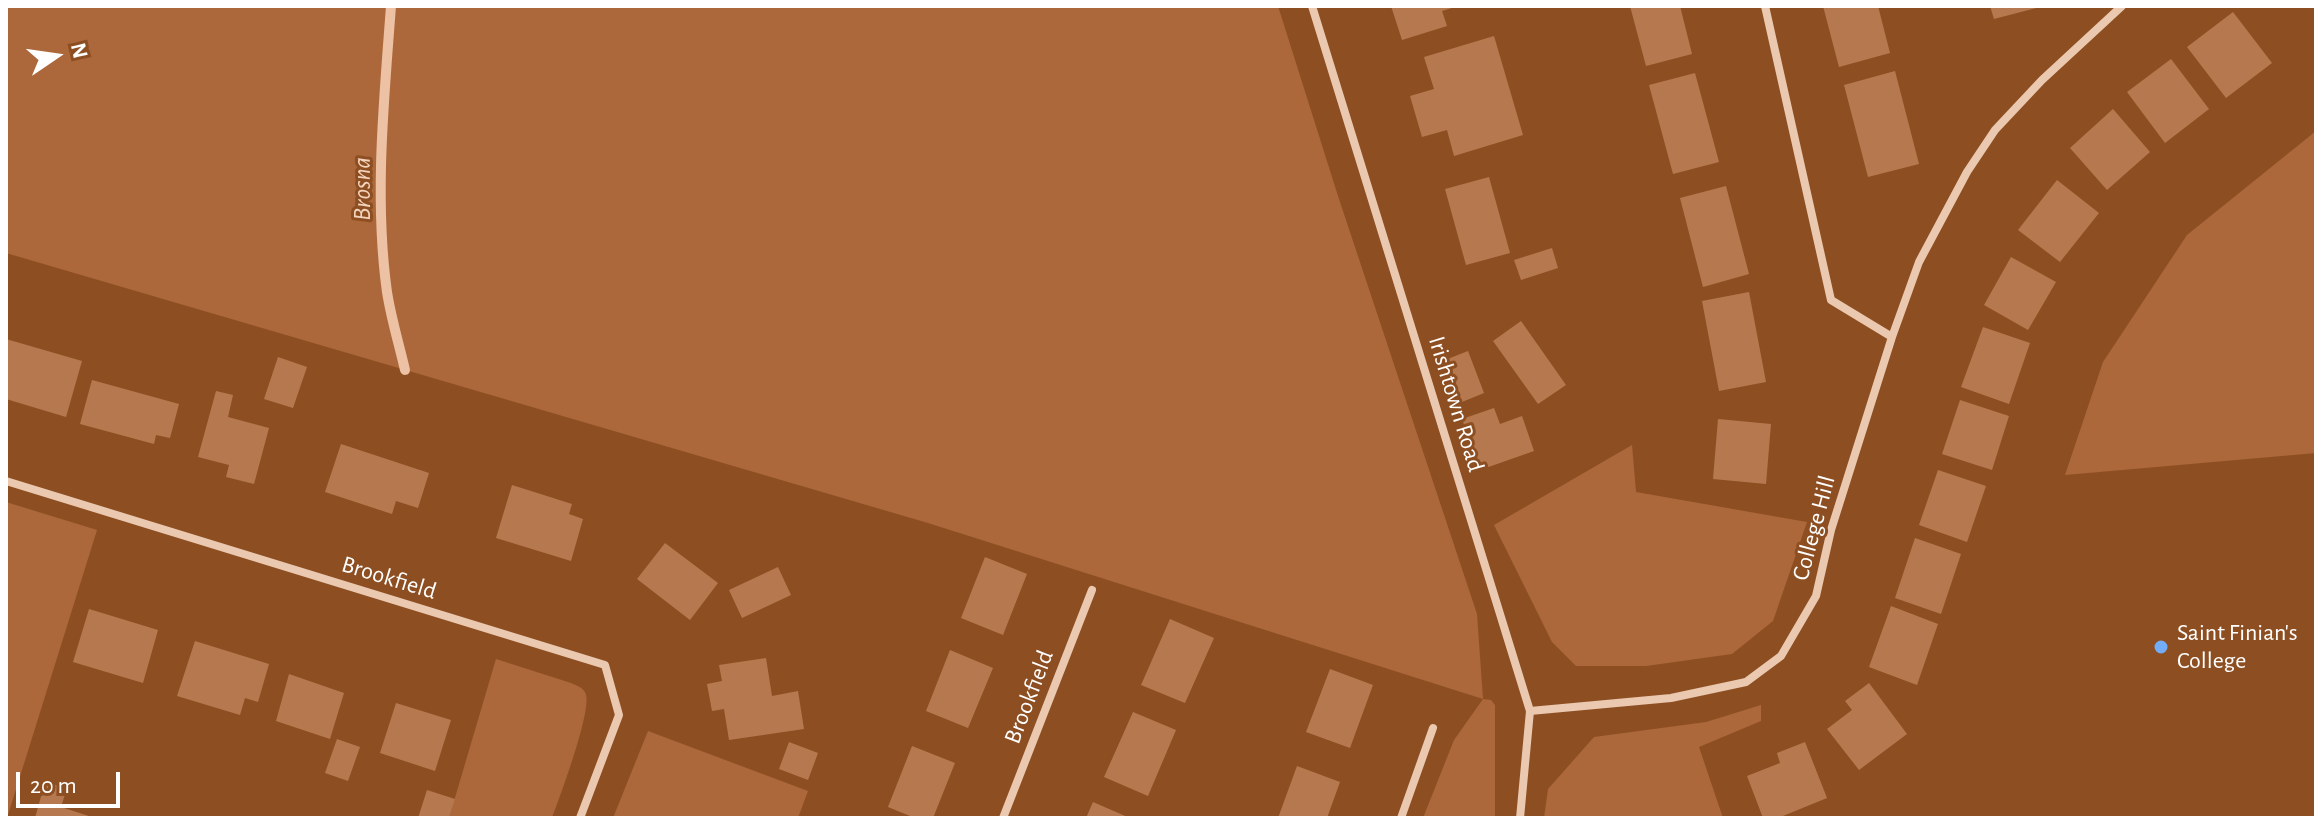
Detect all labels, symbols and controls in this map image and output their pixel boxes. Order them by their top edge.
north arrow [16,16,96,96]
text: N [67,41,92,61]
water label: Brosna [346,157,378,221]
street label: Irishtown Road [1422,333,1490,475]
street label: College Hill [1786,472,1842,584]
street label: Brookfield [338,550,440,606]
place label: Saint Finian's College [2177,619,2298,675]
marker: Saint Finian's College [2152,638,2170,656]
street label: Brookfield [998,646,1060,748]
scale bar [20,756,124,806]
text: 20 m [30,774,77,798]

